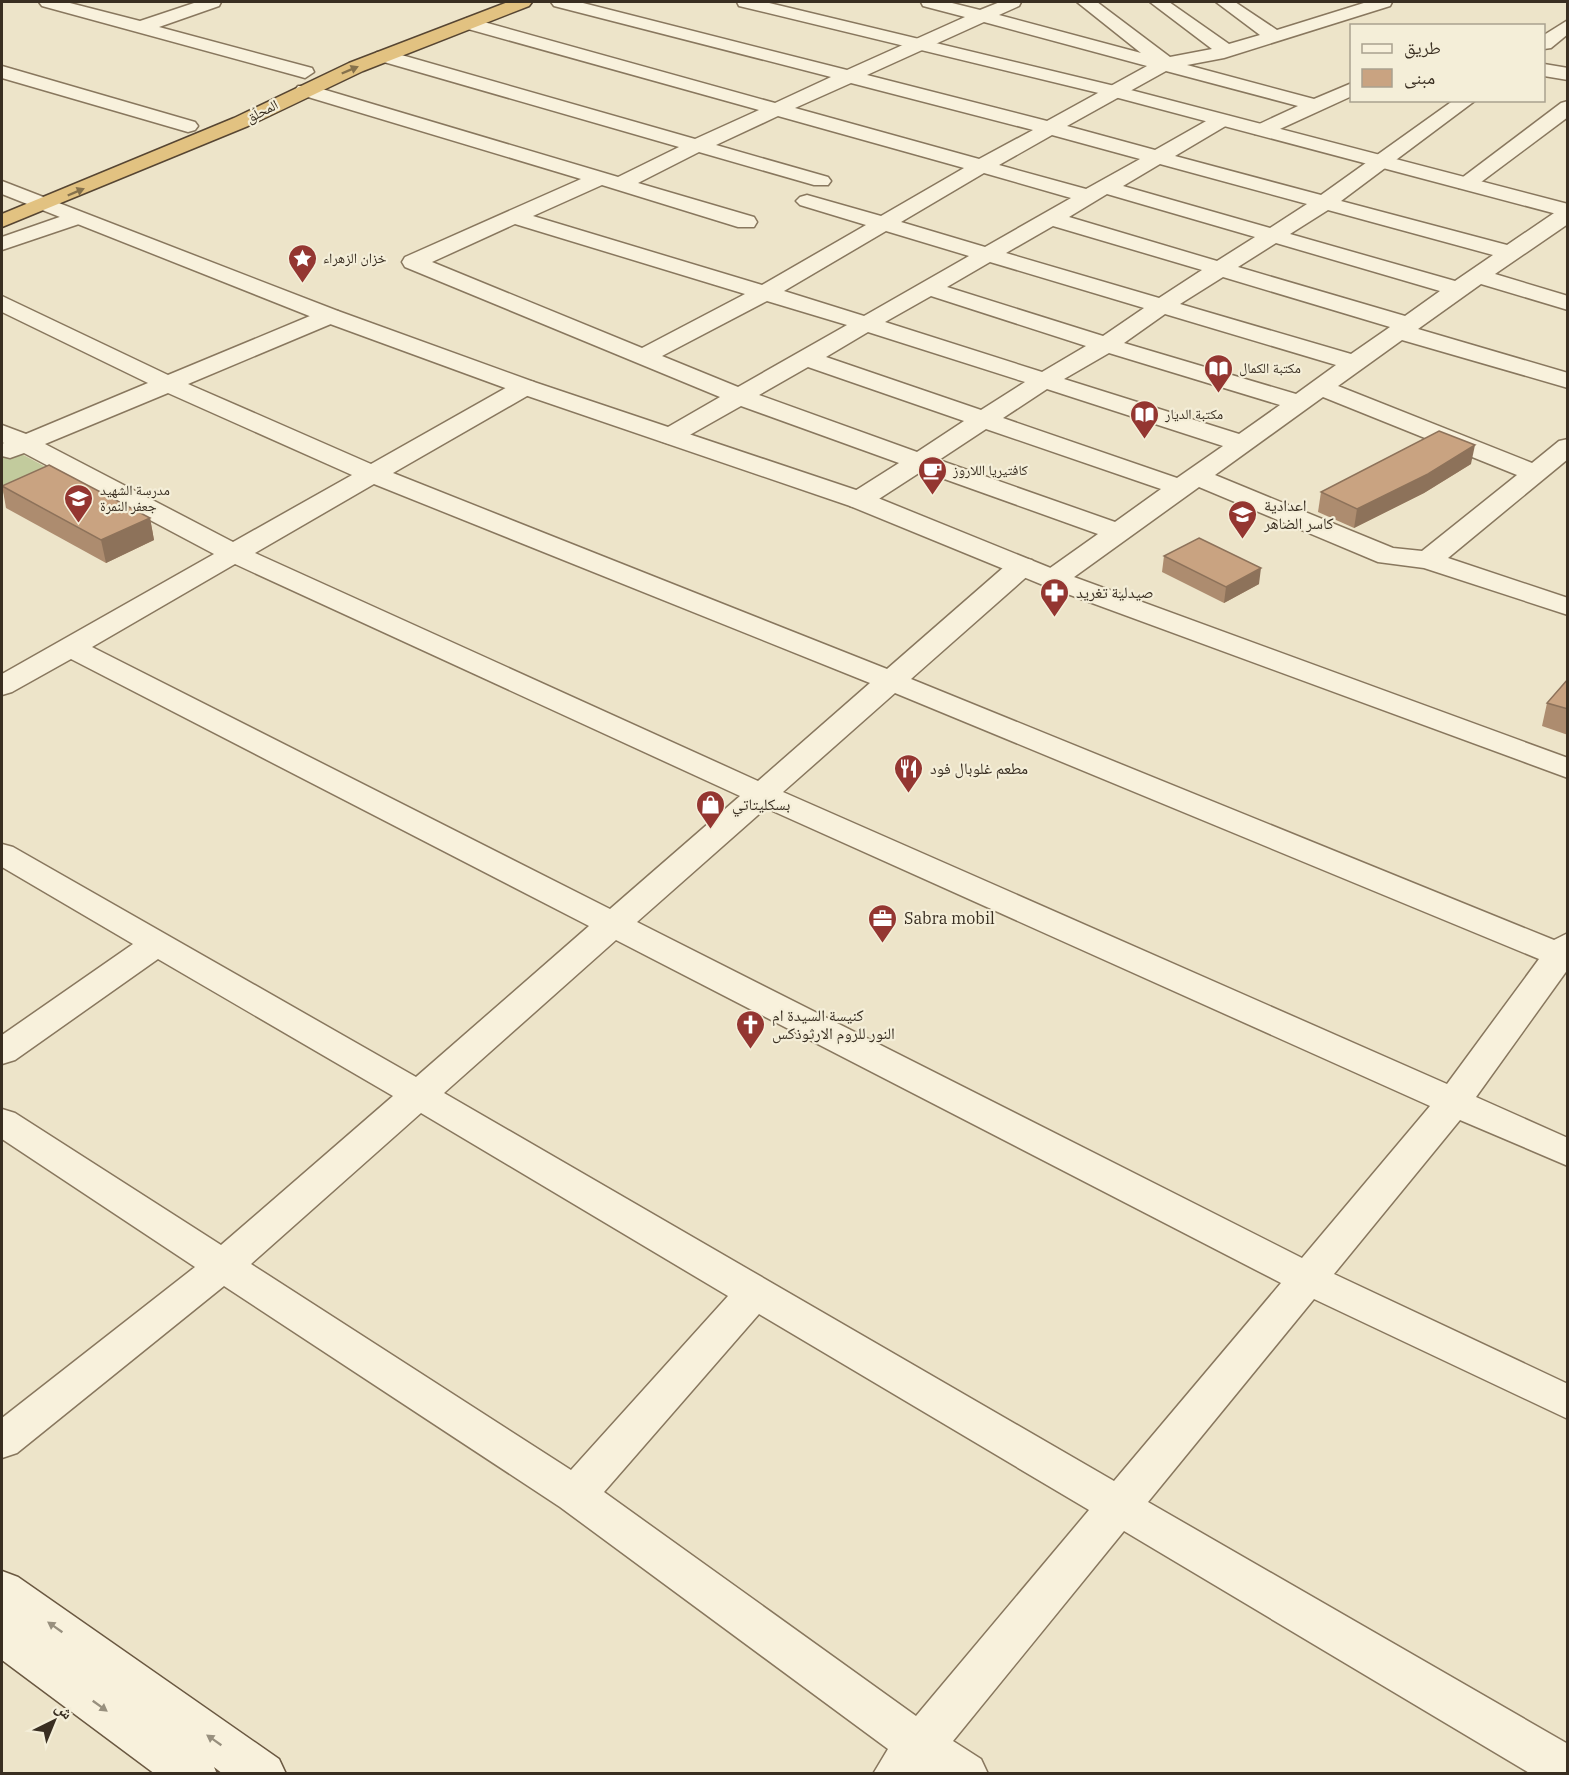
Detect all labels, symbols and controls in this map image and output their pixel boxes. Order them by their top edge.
legend [1350,24,1545,102]
text: طريق [1404,36,1441,59]
one-way arrow [341,65,359,75]
text: مبنى [1404,66,1435,89]
street label: المحلّق [243,95,282,128]
one-way arrow [67,187,85,197]
place icon: خزان الزهراء [286,242,318,284]
place label: خزان الزهراء [323,249,387,267]
library icon: مكتبة الكمال [1202,352,1234,394]
place label: مكتبة الكمال [1239,359,1301,377]
library icon: مكتبة الديار [1128,398,1160,440]
place label: مكتبة الديار [1164,405,1223,423]
cafe icon: كافتيريا اللاروز [916,454,948,496]
place label: كافتيريا اللاروز [952,461,1028,479]
place label: مدرسة الشهيد جعفر النمرة [100,481,170,515]
school or university icon: مدرسة الشهيد جعفر النمرة [63,482,95,524]
place label: اعدادية كاسر الضاهر [1263,495,1334,533]
school or university icon: اعدادية كاسر الضاهر [1227,498,1259,540]
pharmacy icon: صيدلية تغريد [1039,576,1071,618]
place label: صيدلية تغريد [1076,582,1154,602]
restaurant icon: مطعم غلوبال فود [893,752,925,794]
place label: مطعم غلوبال فود [930,758,1028,779]
shop icon: بسكليتاتي [695,788,727,830]
place label: بسكليتاتي [732,794,790,817]
office icon: Sabra mobil [867,902,899,944]
place label: Sabra mobil [904,908,995,928]
place label: كنيسة السيدة ام النور للروم الارثوذكس [772,1005,895,1044]
church icon: كنيسة السيدة ام النور للروم الارثوذكس [735,1008,767,1050]
one-way arrow [48,1621,64,1633]
north arrow [24,1691,84,1751]
text: ش [51,1697,77,1723]
one-way arrow [91,1700,107,1712]
one-way arrow [207,1734,223,1746]

